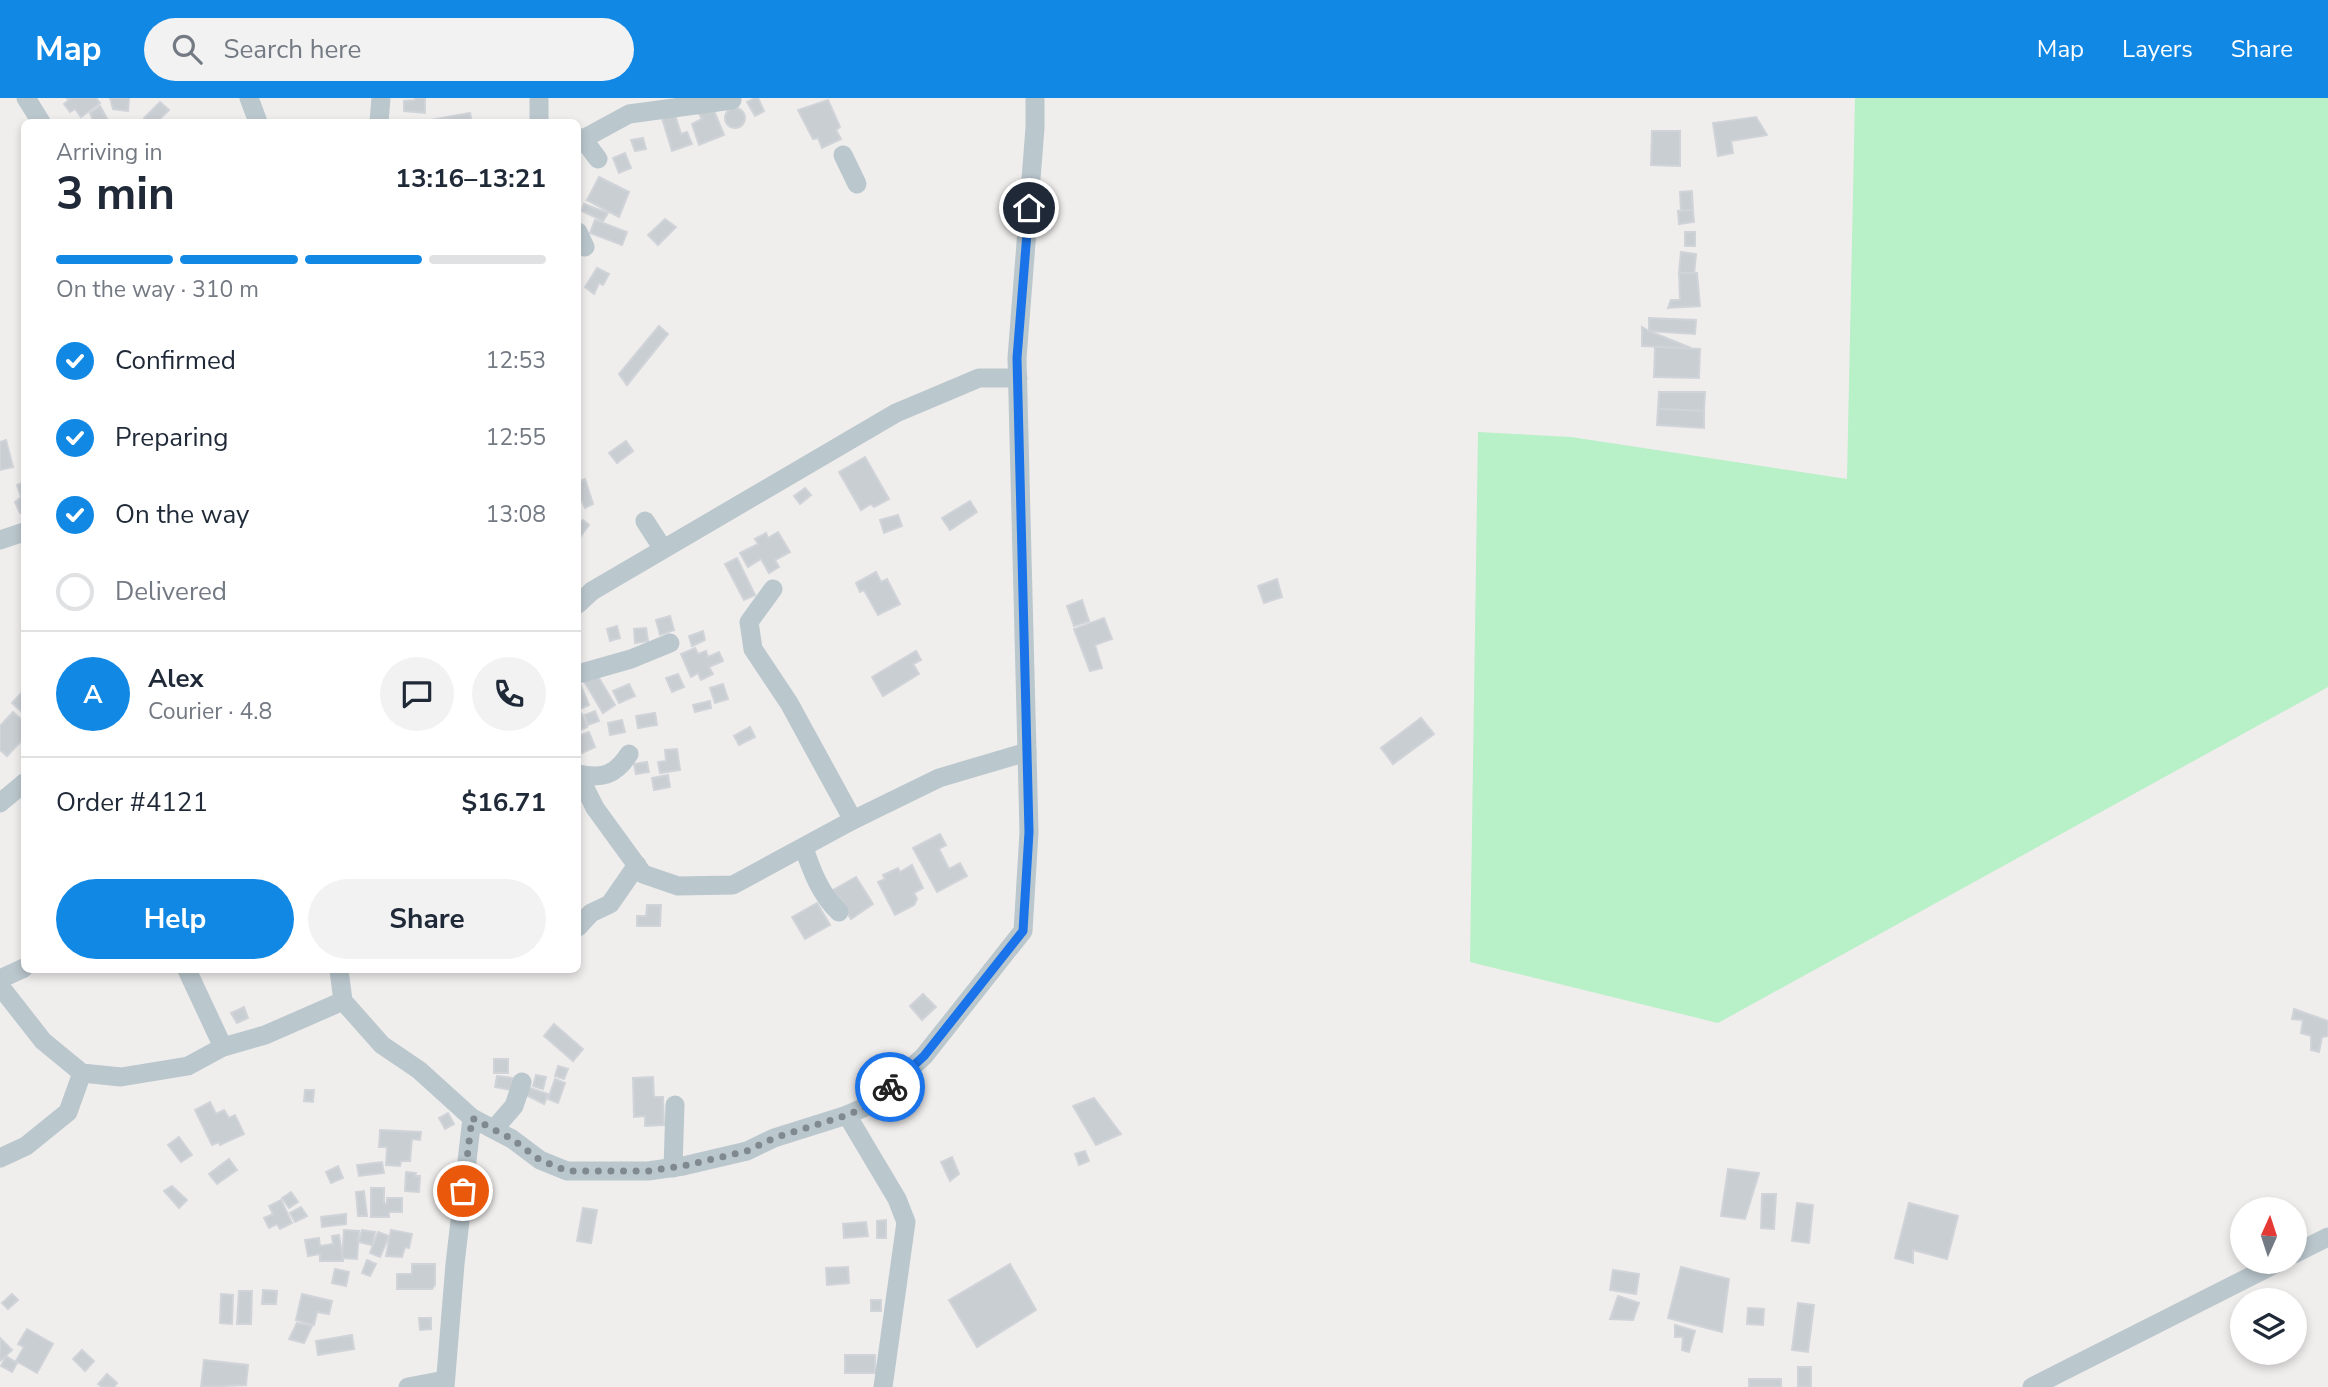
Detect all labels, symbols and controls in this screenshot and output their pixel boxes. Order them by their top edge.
search box [144,18,634,81]
text: Map [35,27,102,72]
icon: search [168,30,206,68]
text: Search here [224,32,361,67]
text: Map [2037,33,2084,65]
text: Layers [2122,33,2193,65]
text: Share [2231,33,2293,65]
text: Arriving in [56,137,163,168]
text: 13:16–13:21 [395,161,546,196]
text: 3 min [56,162,175,225]
pin [999,178,1059,238]
icon: home [1010,189,1048,227]
text: On the way · 310 m [56,274,259,305]
icon: check [56,342,94,380]
text: Confirmed [115,343,236,378]
text: 12:53 [486,345,546,376]
icon: check [56,419,94,457]
text: Preparing [115,420,228,455]
text: 12:55 [486,422,546,453]
icon: check [56,496,94,534]
text: On the way [115,497,249,532]
text: 13:08 [486,499,546,530]
text: Delivered [115,574,227,609]
button: chat [380,657,454,731]
button: phone [472,657,546,731]
text: Alex [148,661,204,696]
text: A [83,677,103,712]
text: Courier · 4.8 [148,696,272,727]
text: Order #4121 [56,785,208,820]
text: $16.71 [462,785,546,820]
button: Help [56,879,294,959]
button: Share [308,879,546,959]
courier [855,1052,925,1122]
icon: bike [871,1068,909,1106]
pin [433,1161,493,1221]
icon: bag [444,1172,482,1210]
north arrow [2230,1197,2306,1274]
map controls [2230,1197,2307,1365]
button: layers [2230,1288,2307,1365]

